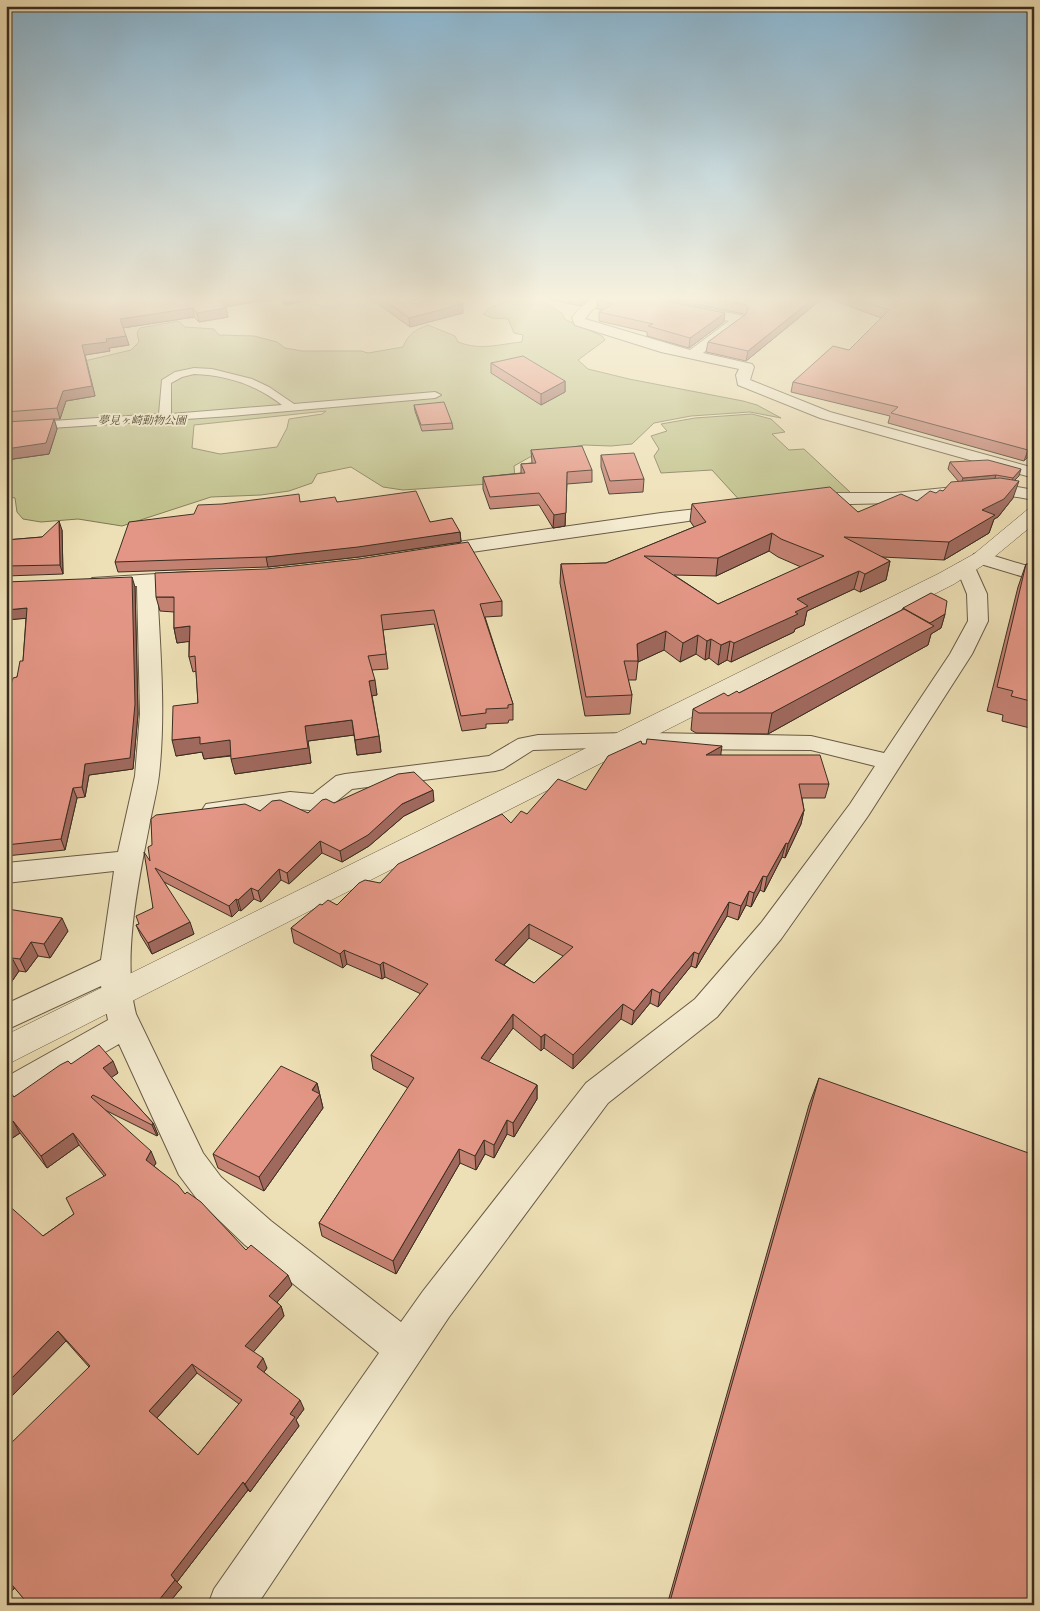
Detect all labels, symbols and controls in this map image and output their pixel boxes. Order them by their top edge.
park label: 夢見ヶ崎動物公園 [98,413,188,427]

